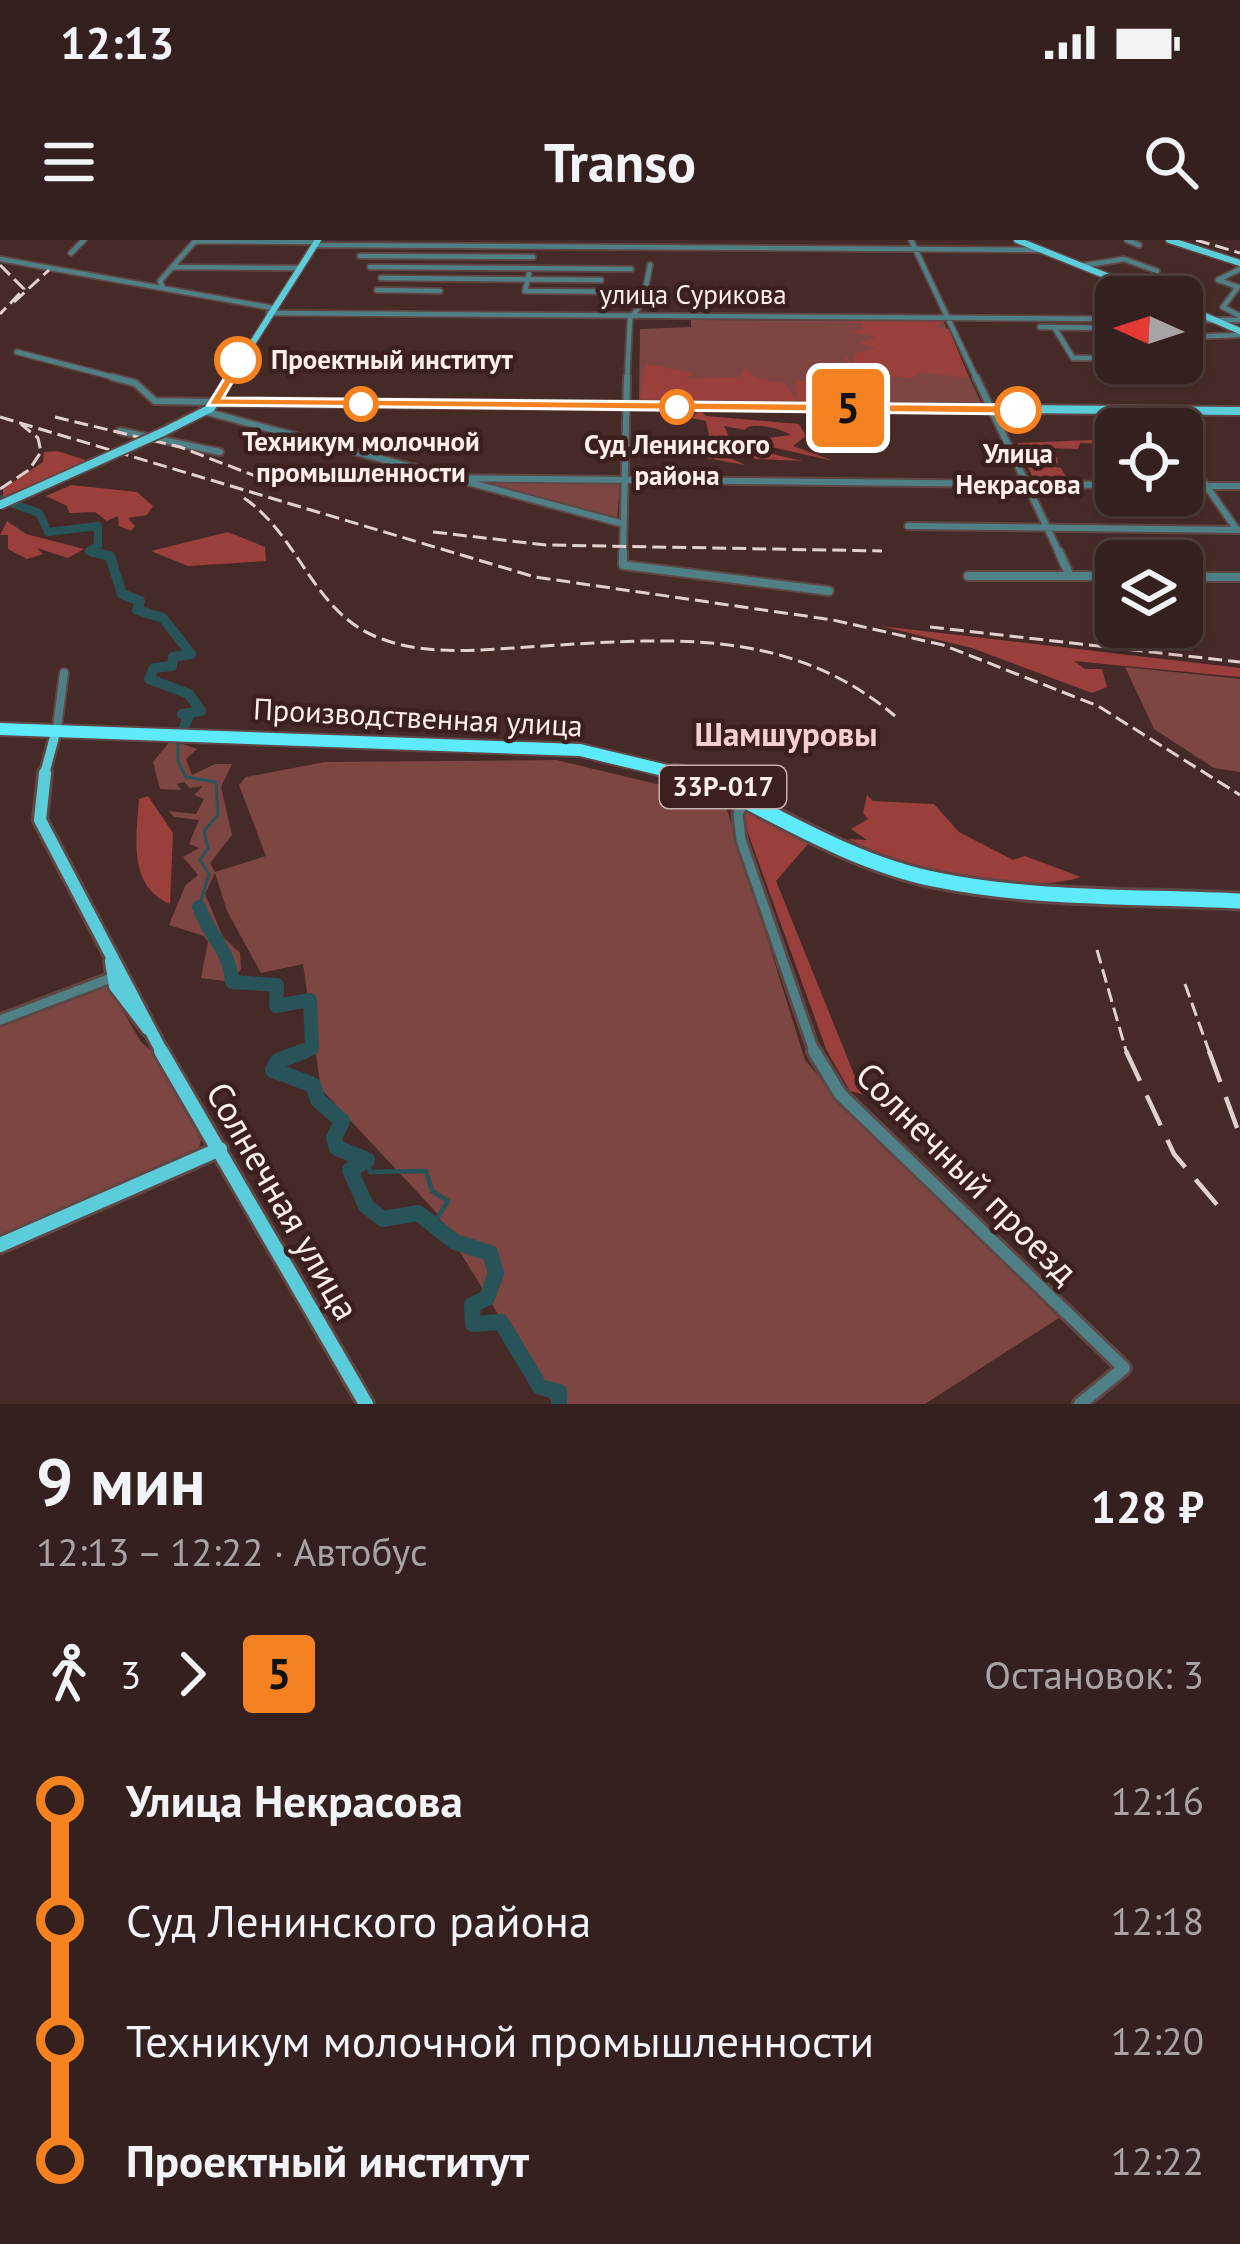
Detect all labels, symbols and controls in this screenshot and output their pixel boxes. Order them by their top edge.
text: 12:13 [60,13,174,71]
text: Transo [544,127,696,197]
icon: menu [36,129,102,195]
icon: search [1138,129,1204,195]
north arrow [1095,276,1203,384]
map controls [1095,276,1203,648]
street label: улица Сурикова [599,277,787,311]
marker: Проектный институт [216,338,260,382]
place label: Проектный институт [271,342,514,376]
line badge: 5 [809,369,887,447]
text: 5 [836,380,860,435]
marker: Техникум молочной промышленности [345,388,377,420]
marker: Улица Некрасова [996,388,1040,432]
marker: Суд Ленинского района [661,391,693,423]
button: locate [1095,408,1203,516]
place label: Техникум молочной промышленности [242,424,480,489]
place label: Суд Ленинского района [584,427,770,492]
place label: Улица Некрасова [955,436,1081,501]
button: layers [1095,540,1203,648]
street label: Производственная улица [252,688,584,745]
district label: Шамшуровы [695,712,877,755]
road number: 33Р-017 [660,766,786,808]
street label: Солнечный проезд [846,1051,1089,1294]
street label: Солнечная улица [196,1073,371,1328]
text: 9 мин [36,1438,206,1523]
text: 128 ₽ [1091,1477,1204,1535]
text: 12:13 – 12:22 · Автобус [36,1526,427,1577]
icon: walk [36,1641,102,1707]
icon: forward [159,1641,225,1707]
text: 5 [267,1646,291,1701]
text: 3 [120,1649,141,1700]
text: Остановок: 3 [984,1649,1204,1700]
text: Улица Некрасова [126,1771,463,1829]
text: 12:16 [1110,1775,1204,1826]
text: Суд Ленинского района [126,1891,591,1949]
text: 12:18 [1110,1895,1204,1946]
text: Техникум молочной промышленности [126,2011,874,2069]
text: 12:20 [1110,2015,1204,2066]
text: Проектный институт [126,2131,529,2189]
text: 12:22 [1110,2135,1204,2186]

